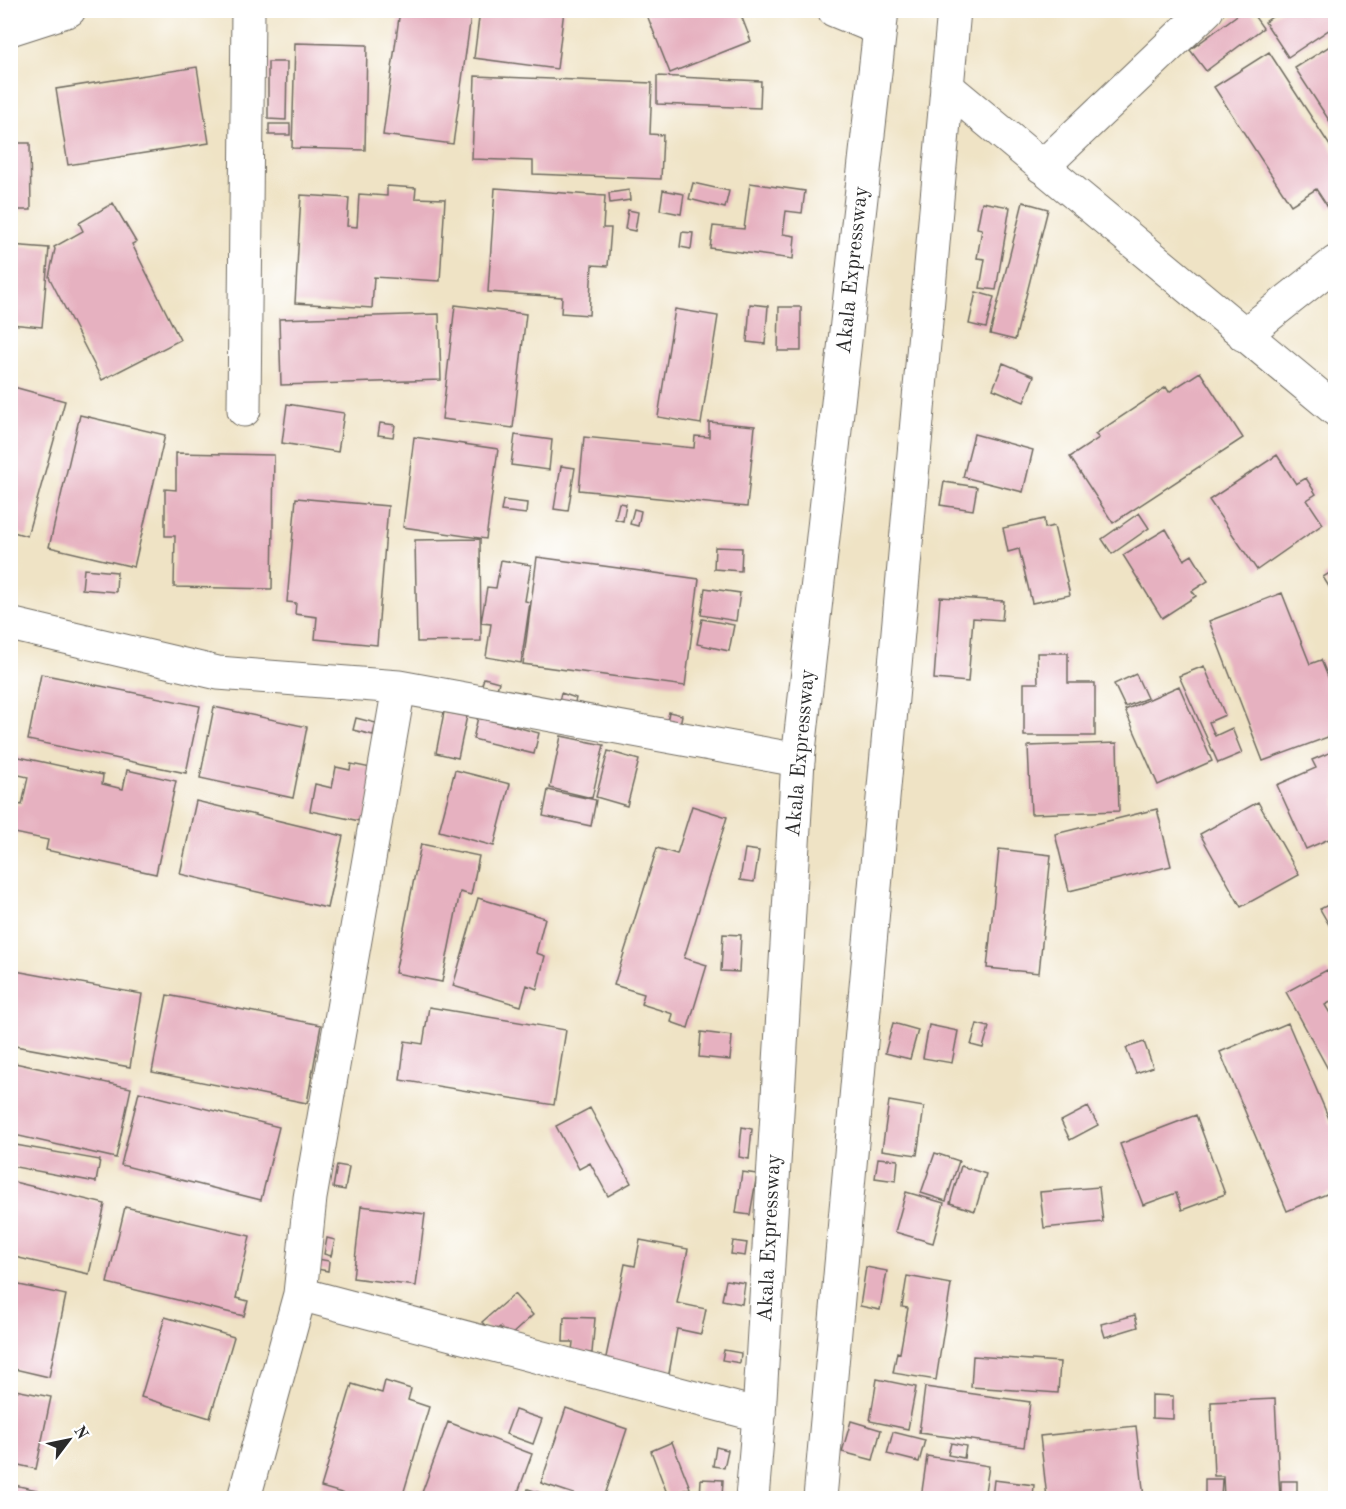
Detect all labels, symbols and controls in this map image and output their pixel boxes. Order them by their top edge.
street label: Akala Expressway [834,185,872,355]
street label: Akala Expressway [783,668,819,838]
street label: Akala Expressway [755,1153,785,1323]
north arrow [39,1410,99,1470]
text: N [70,1424,90,1443]

